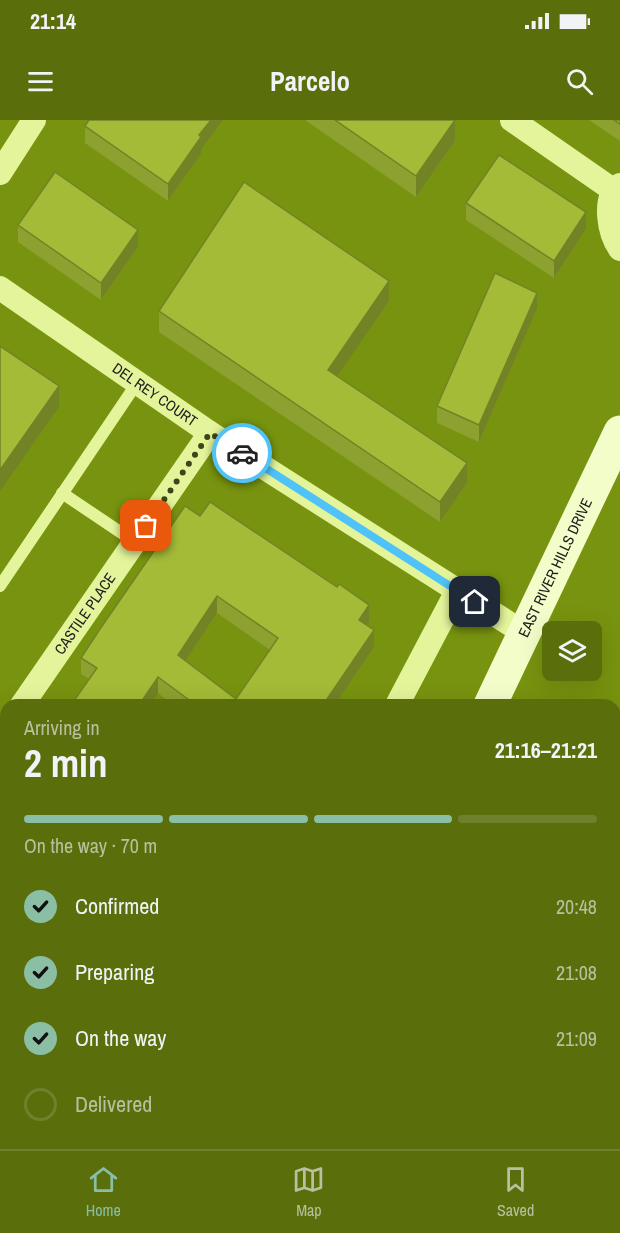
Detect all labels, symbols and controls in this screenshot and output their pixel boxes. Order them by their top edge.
text: 21:14 [30,6,76,36]
text: Parcelo [270,63,350,99]
icon: menu [24,65,57,98]
icon: search [563,65,596,98]
street label: DEL REY COURT [108,358,202,431]
courier [212,423,272,483]
icon: car [226,437,259,470]
street label: EAST RIVER HILLS DRIVE [513,495,597,641]
pin [120,500,171,551]
icon: bag [129,509,162,542]
street label: CASTILE PLACE [49,568,120,659]
pin [449,576,500,627]
icon: home [458,585,491,618]
map controls [542,621,602,681]
button: layers [542,621,602,681]
text: Arriving in [24,714,100,741]
text: 21:16–21:21 [495,735,597,765]
text: 2 min [24,737,108,789]
text: On the way · 70 m [24,832,157,859]
icon: check [24,890,57,923]
text: Confirmed [75,891,159,921]
text: 20:48 [556,893,597,920]
icon: check [24,956,57,989]
text: Preparing [75,957,154,987]
text: 21:08 [556,959,597,986]
icon: check [24,1022,57,1055]
text: On the way [75,1023,166,1053]
text: 21:09 [556,1025,597,1052]
text: Delivered [75,1089,152,1119]
tab: Home [86,1163,121,1221]
tab: Map [292,1163,325,1221]
tab: Saved [497,1163,534,1221]

